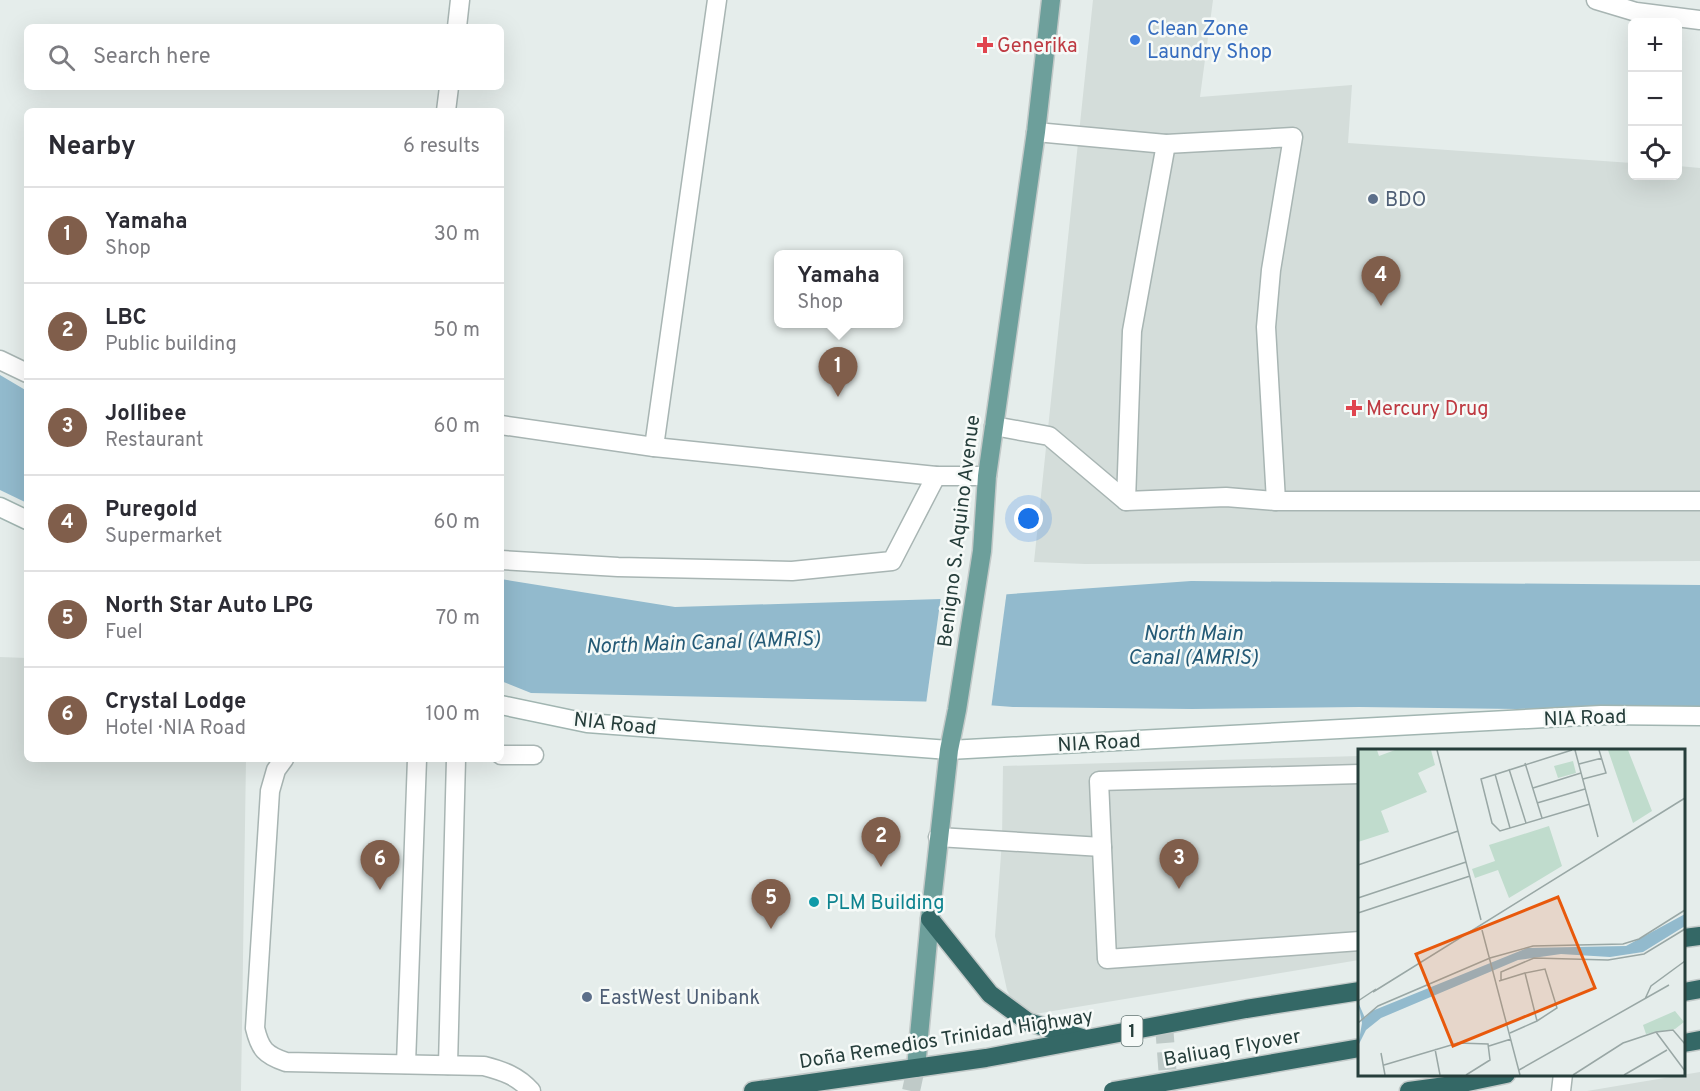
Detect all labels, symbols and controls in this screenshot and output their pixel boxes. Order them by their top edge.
place label: Clean Zone Laundry Shop [1147,17,1272,66]
map controls [1628,18,1682,180]
button: + [1628,18,1682,72]
search box [24,24,504,90]
marker: Clean Zone Laundry Shop [1128,33,1142,47]
place label: Generika [997,34,1078,60]
marker: Generika [978,38,992,52]
icon: search [45,41,78,74]
text: Search here [93,44,211,71]
button: − [1628,72,1682,126]
button: locate [1628,126,1682,180]
text: Nearby [48,131,136,164]
text: 6 results [403,134,480,160]
place label: BDO [1385,188,1426,214]
marker: BDO [1366,192,1380,206]
text: Yamaha [105,209,188,236]
text: 1 [64,222,72,248]
text: 30 m [434,222,480,248]
text: Shop [105,236,151,262]
popup [774,250,903,328]
pin: 4 [1362,256,1400,306]
text: Yamaha [797,263,880,290]
text: Shop [797,290,843,316]
text: LBC [105,305,146,332]
text: 2 [61,318,74,344]
text: 50 m [433,318,480,344]
text: Public building [105,332,237,358]
pin: 1 [818,348,858,397]
place label: Mercury Drug [1366,397,1489,423]
text: Jollibee [105,401,186,428]
marker: Mercury Drug [1347,401,1361,415]
text: 3 [62,414,74,440]
text: 60 m [434,414,480,440]
street label: Benigno S. Aquino Avenue [933,414,987,649]
text: Restaurant [105,428,204,454]
text: Puregold [105,497,197,524]
your location [1014,504,1043,533]
text: 4 [61,510,74,536]
text: 60 m [434,510,480,536]
text: Supermarket [105,524,222,550]
text: North Star Auto LPG [105,593,314,620]
text: 5 [61,606,74,632]
text: 70 m [436,606,480,632]
text: Fuel [105,620,143,646]
water label: North Main Canal (AMRIS) [1128,621,1258,672]
water label: North Main Canal (AMRIS) [585,626,821,661]
text: Crystal Lodge [105,689,246,716]
text: 6 [61,702,74,728]
text: 100 m [425,702,480,728]
street label: NIA Road [1543,705,1627,733]
street label: NIA Road [572,708,657,742]
text: Hotel · NIA Road [105,716,246,742]
street label: NIA Road [1057,729,1141,759]
inset map [1358,749,1685,1076]
pin: 2 [862,818,900,867]
pin: 6 [360,840,400,890]
pin: 3 [1160,840,1198,889]
pin: 5 [752,880,790,929]
place label: PLM Building [826,891,944,917]
marker: PLM Building [807,895,821,909]
place label: EastWest Unibank [599,986,760,1012]
marker: EastWest Unibank [580,990,594,1004]
street label: Doña Remedios Trinidad Highway [797,1004,1095,1076]
road number: 1 [1122,1016,1142,1046]
street label: Baliuag Flyover [1162,1024,1303,1074]

